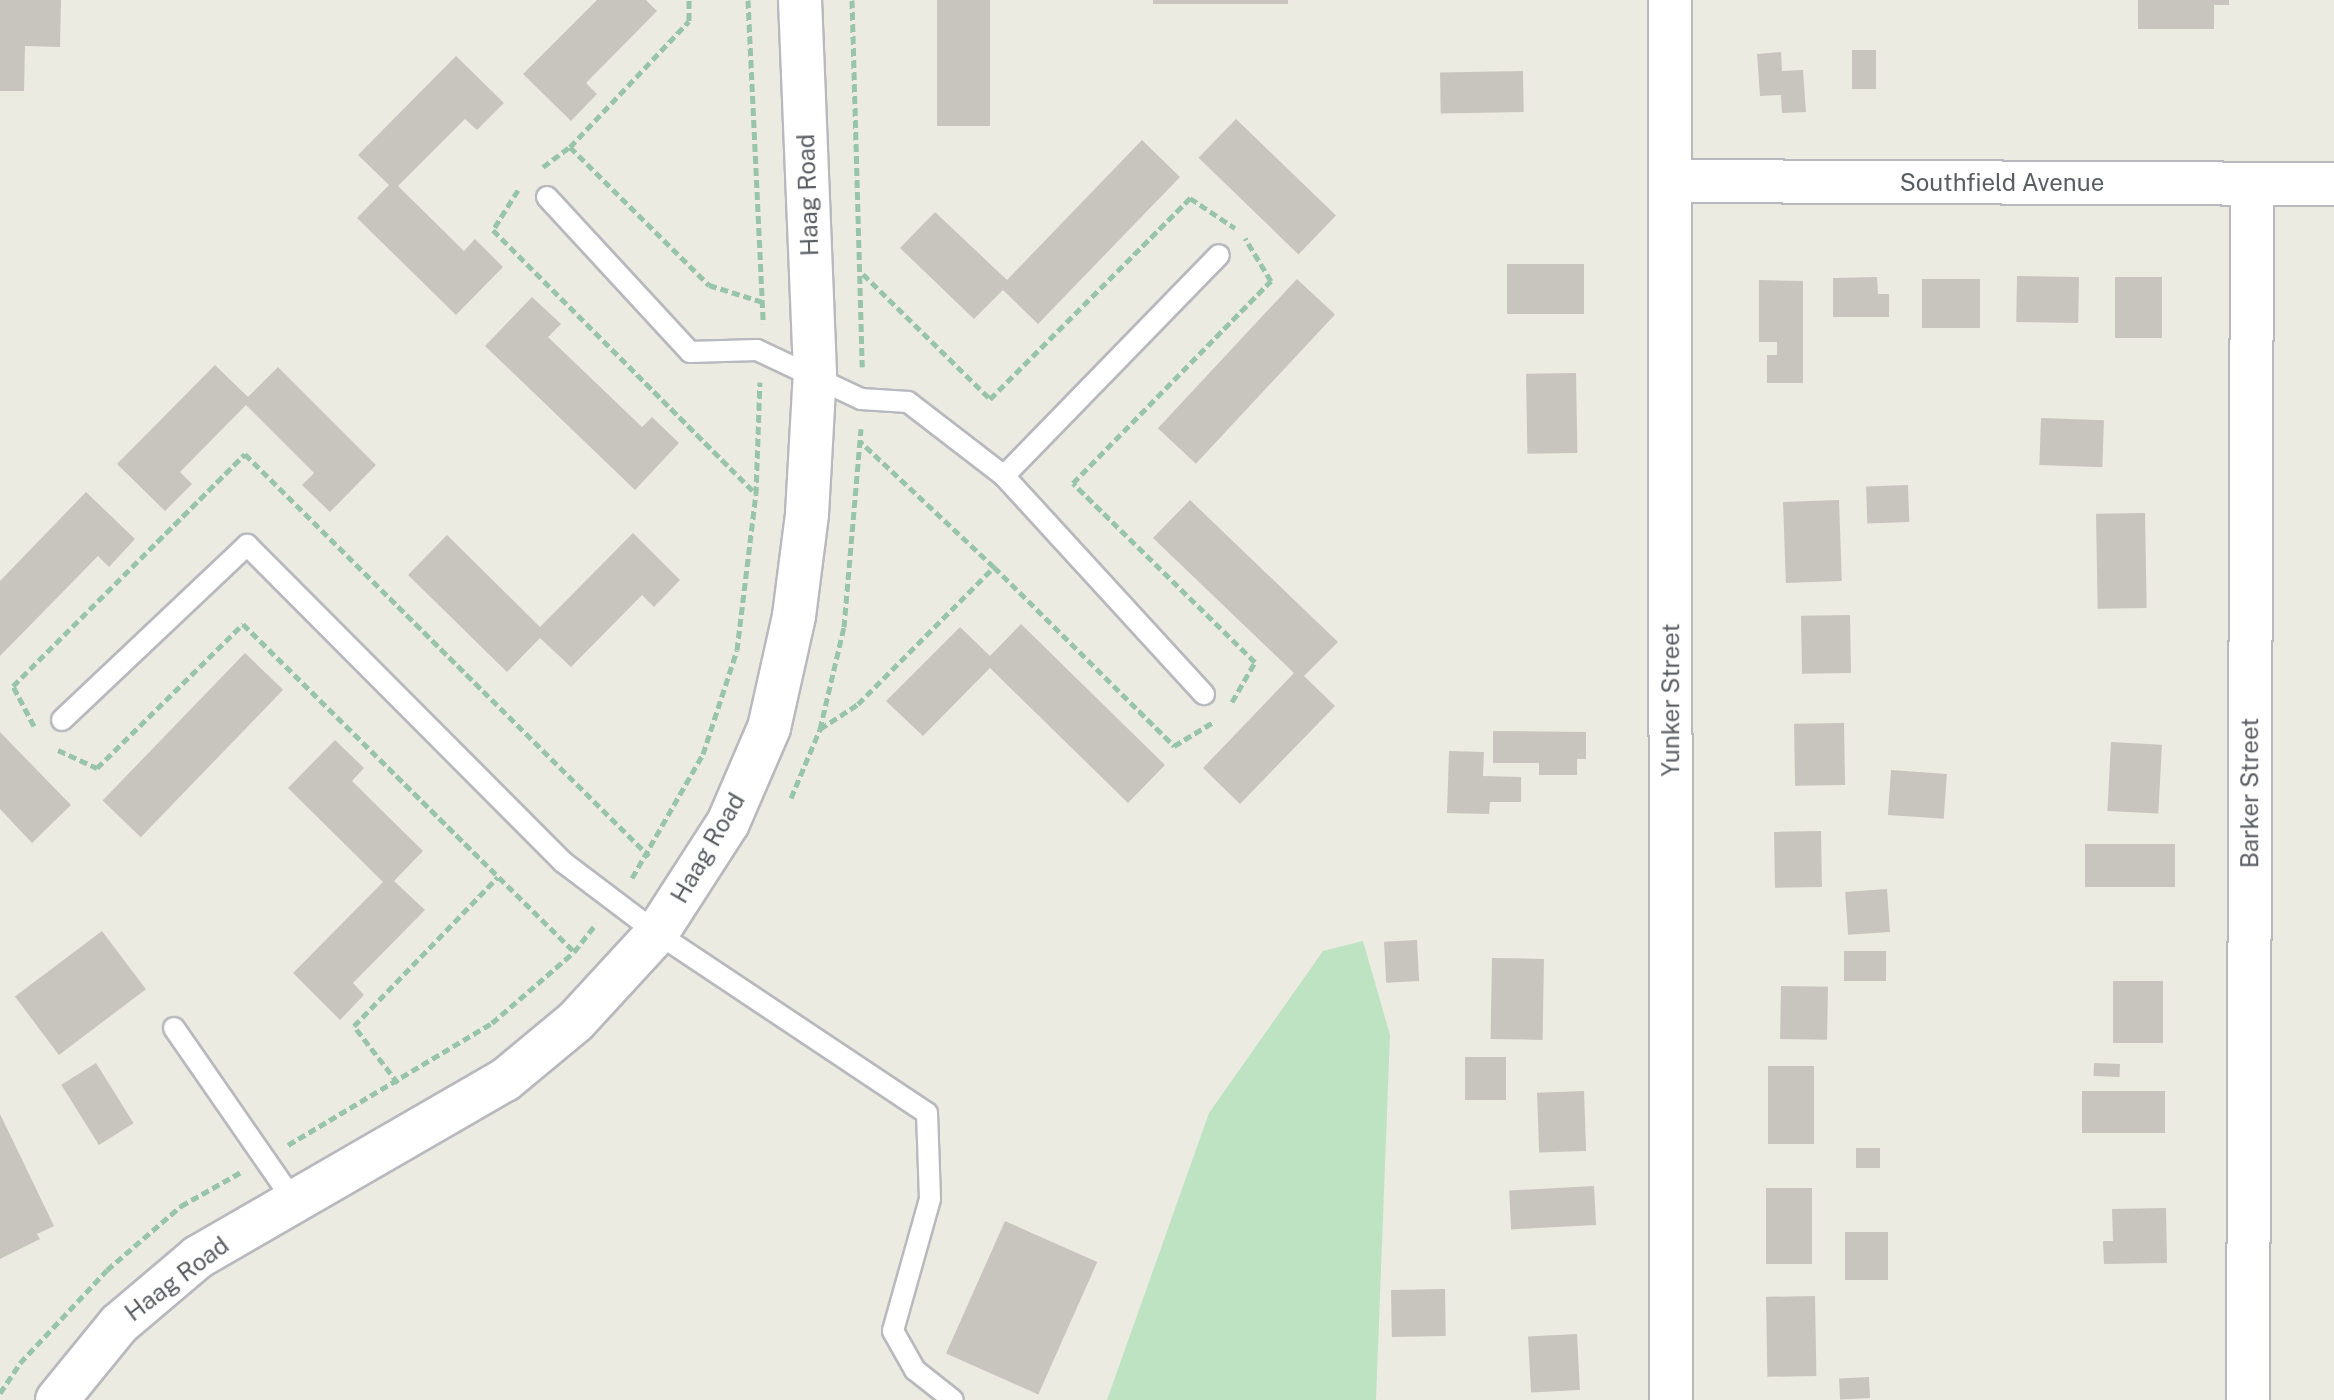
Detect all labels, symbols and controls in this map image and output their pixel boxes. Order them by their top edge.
street label: Haag Road [791,133,825,257]
street label: Southfield Avenue [1900,169,2104,197]
street label: Yunker Street [1657,623,1685,777]
street label: Barker Street [2236,718,2264,868]
street label: Haag Road [665,788,751,908]
street label: Haag Road [119,1231,235,1327]

